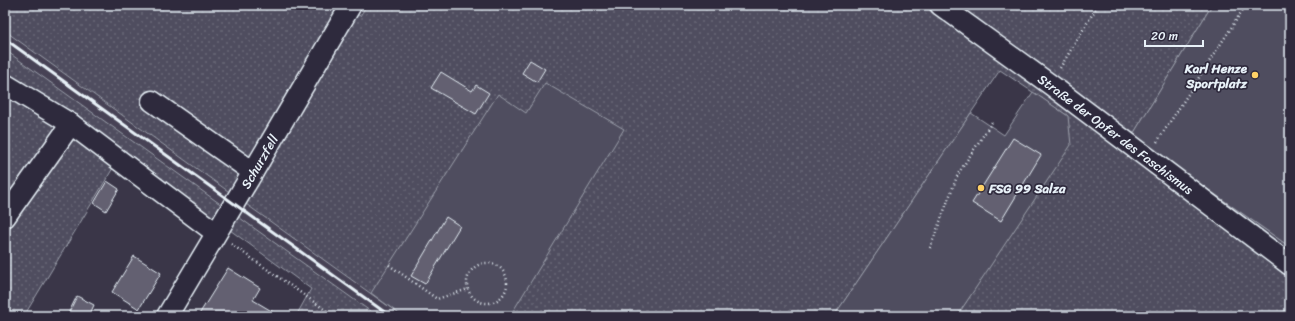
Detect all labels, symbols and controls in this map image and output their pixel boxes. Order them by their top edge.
scale bar [1145,22,1203,48]
text: 20 m [1151,25,1178,47]
place label: Karl Henze Sportplatz [1184,57,1248,95]
street label: Straße der Opfer des Faschismus [1033,68,1199,201]
marker: Karl Henze Sportplatz [1250,70,1260,80]
street label: Schurzfell [234,130,284,193]
place label: FSG 99 Salza [988,177,1066,200]
marker: FSG 99 Salza [976,183,986,193]

